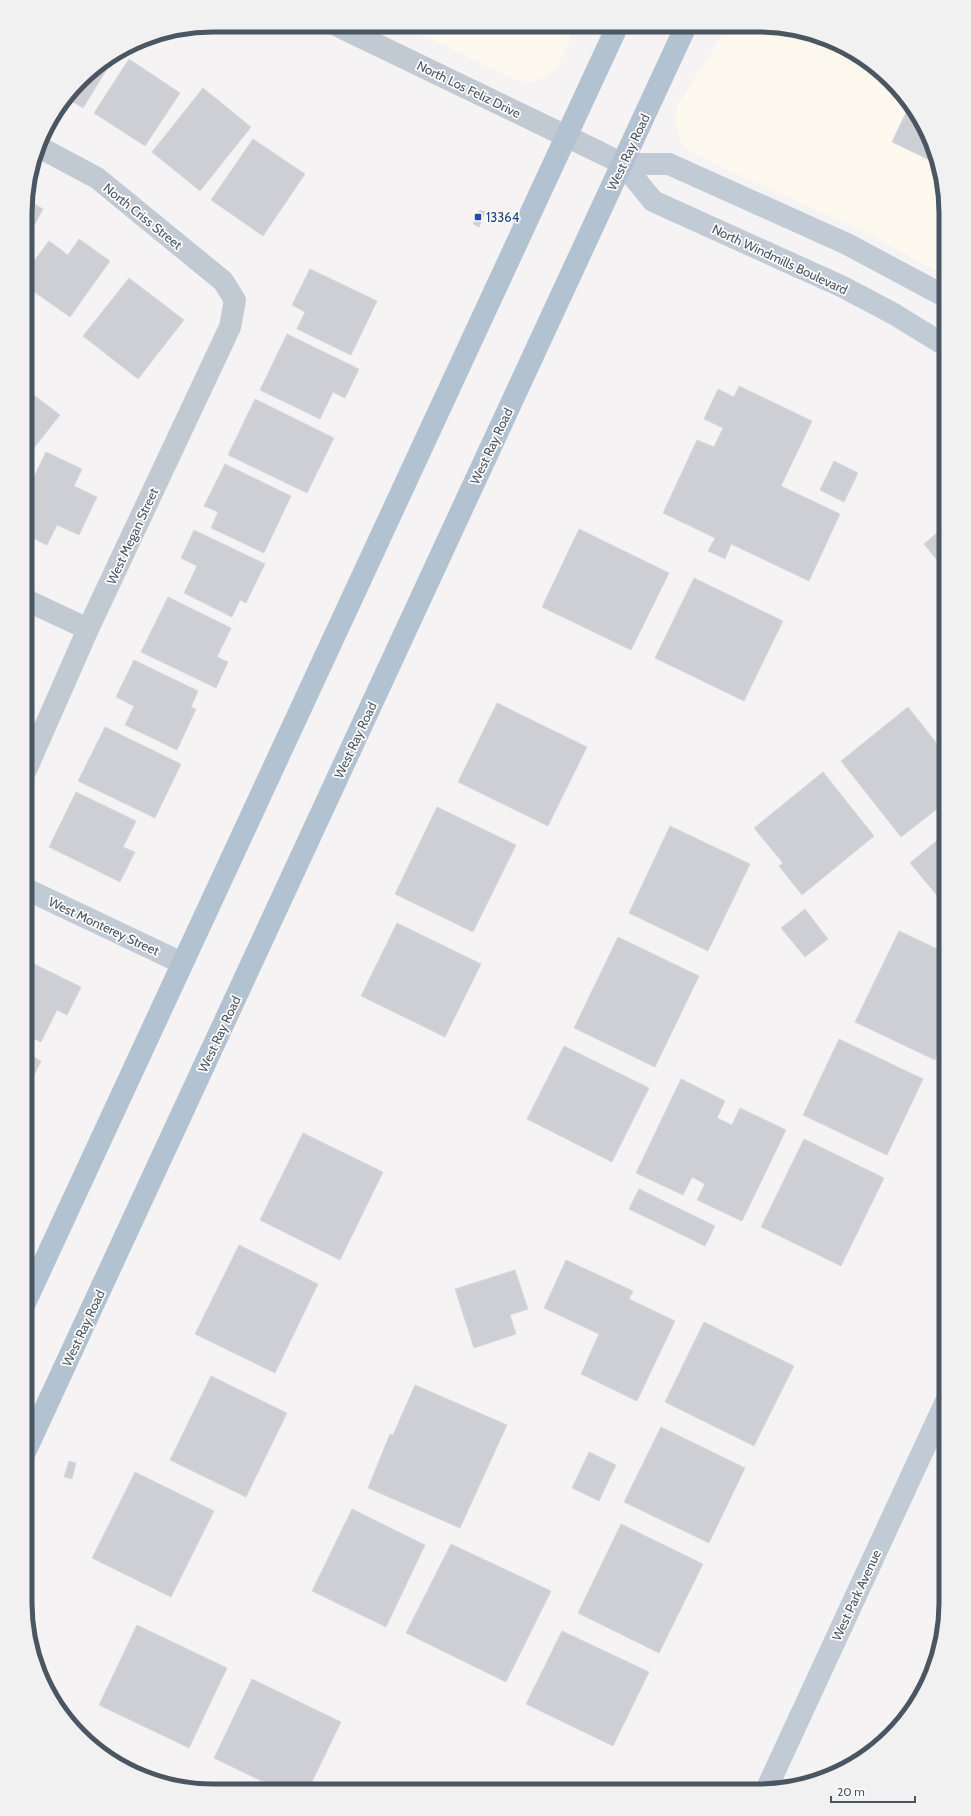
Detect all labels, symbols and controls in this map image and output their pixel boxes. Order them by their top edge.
street label: North Los Feliz Drive [415,57,524,121]
street label: West Ray Road [603,111,653,193]
street label: North Criss Street [100,179,186,253]
place label: 13364 [486,209,520,225]
marker: 13364 [473,212,483,222]
street label: North Windmills Boulevard [710,221,850,297]
street label: West Ray Road [466,405,516,487]
street label: West Megan Street [103,485,162,587]
street label: West Ray Road [330,699,380,781]
street label: West Monterey Street [46,893,162,959]
street label: West Ray Road [194,993,244,1075]
street label: West Ray Road [58,1287,108,1369]
street label: West Park Avenue [828,1547,884,1643]
scale bar [831,1778,915,1804]
text: 20 m [837,1784,865,1799]

